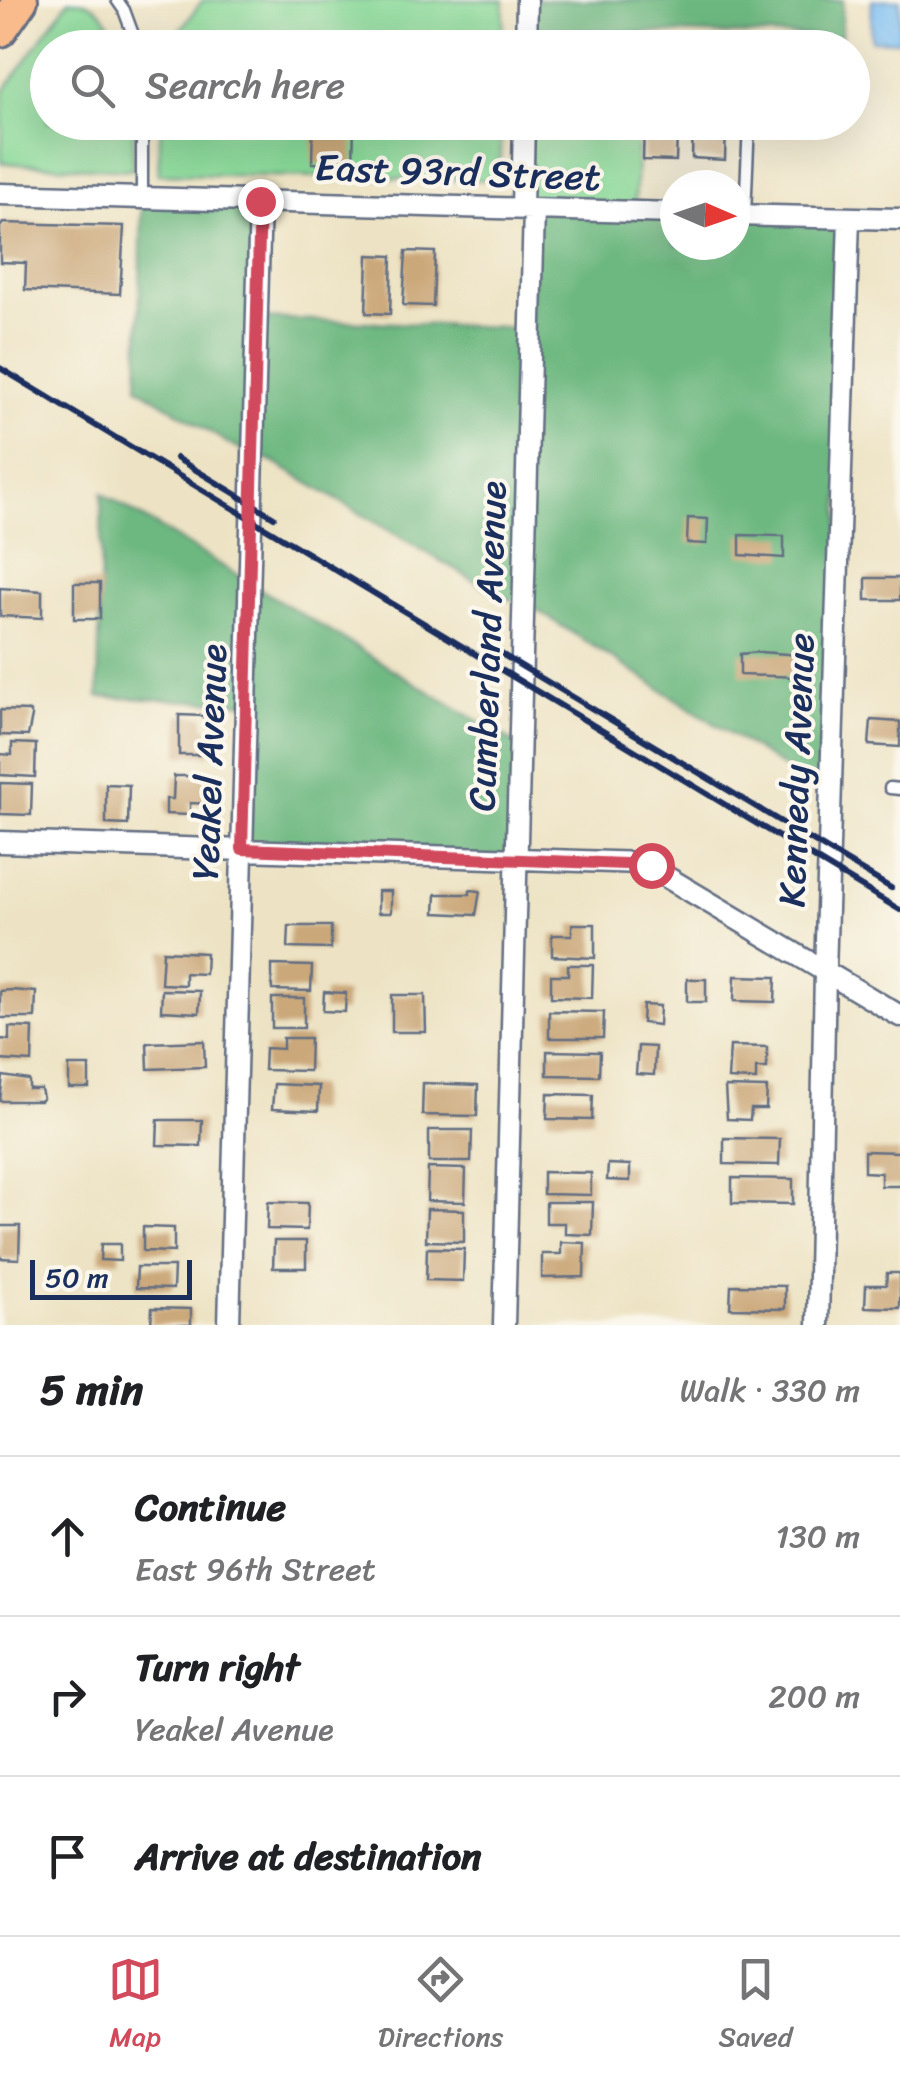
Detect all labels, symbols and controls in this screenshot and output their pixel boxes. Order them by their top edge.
search box [30,30,870,140]
text: Search here [145,52,345,119]
icon: search [65,58,120,113]
street label: East 93rd Street [314,134,602,211]
north arrow [660,170,750,260]
route end [238,179,284,225]
street label: Cumberland Avenue [448,480,527,812]
street label: Kennedy Avenue [758,632,835,908]
street label: Yeakel Avenue [172,643,247,881]
route start [629,843,675,889]
text: 50 m [45,1253,109,1302]
scale bar [30,1255,192,1300]
text: 5 min [40,1353,143,1427]
text: Walk · 330 m [680,1362,860,1419]
text: Continue [135,1474,286,1541]
text: 130 m [776,1508,860,1565]
icon: ahead [40,1509,95,1564]
text: East 96th Street [135,1541,376,1598]
text: Turn right [135,1634,300,1701]
text: 200 m [768,1668,860,1725]
icon: right [40,1669,95,1724]
text: Yeakel Avenue [135,1701,334,1758]
text: Arrive at destination [135,1823,482,1890]
icon: arrive [40,1829,95,1884]
tab: Map [108,1952,163,2061]
tab: Directions [378,1952,503,2061]
tab: Saved [719,1952,792,2061]

